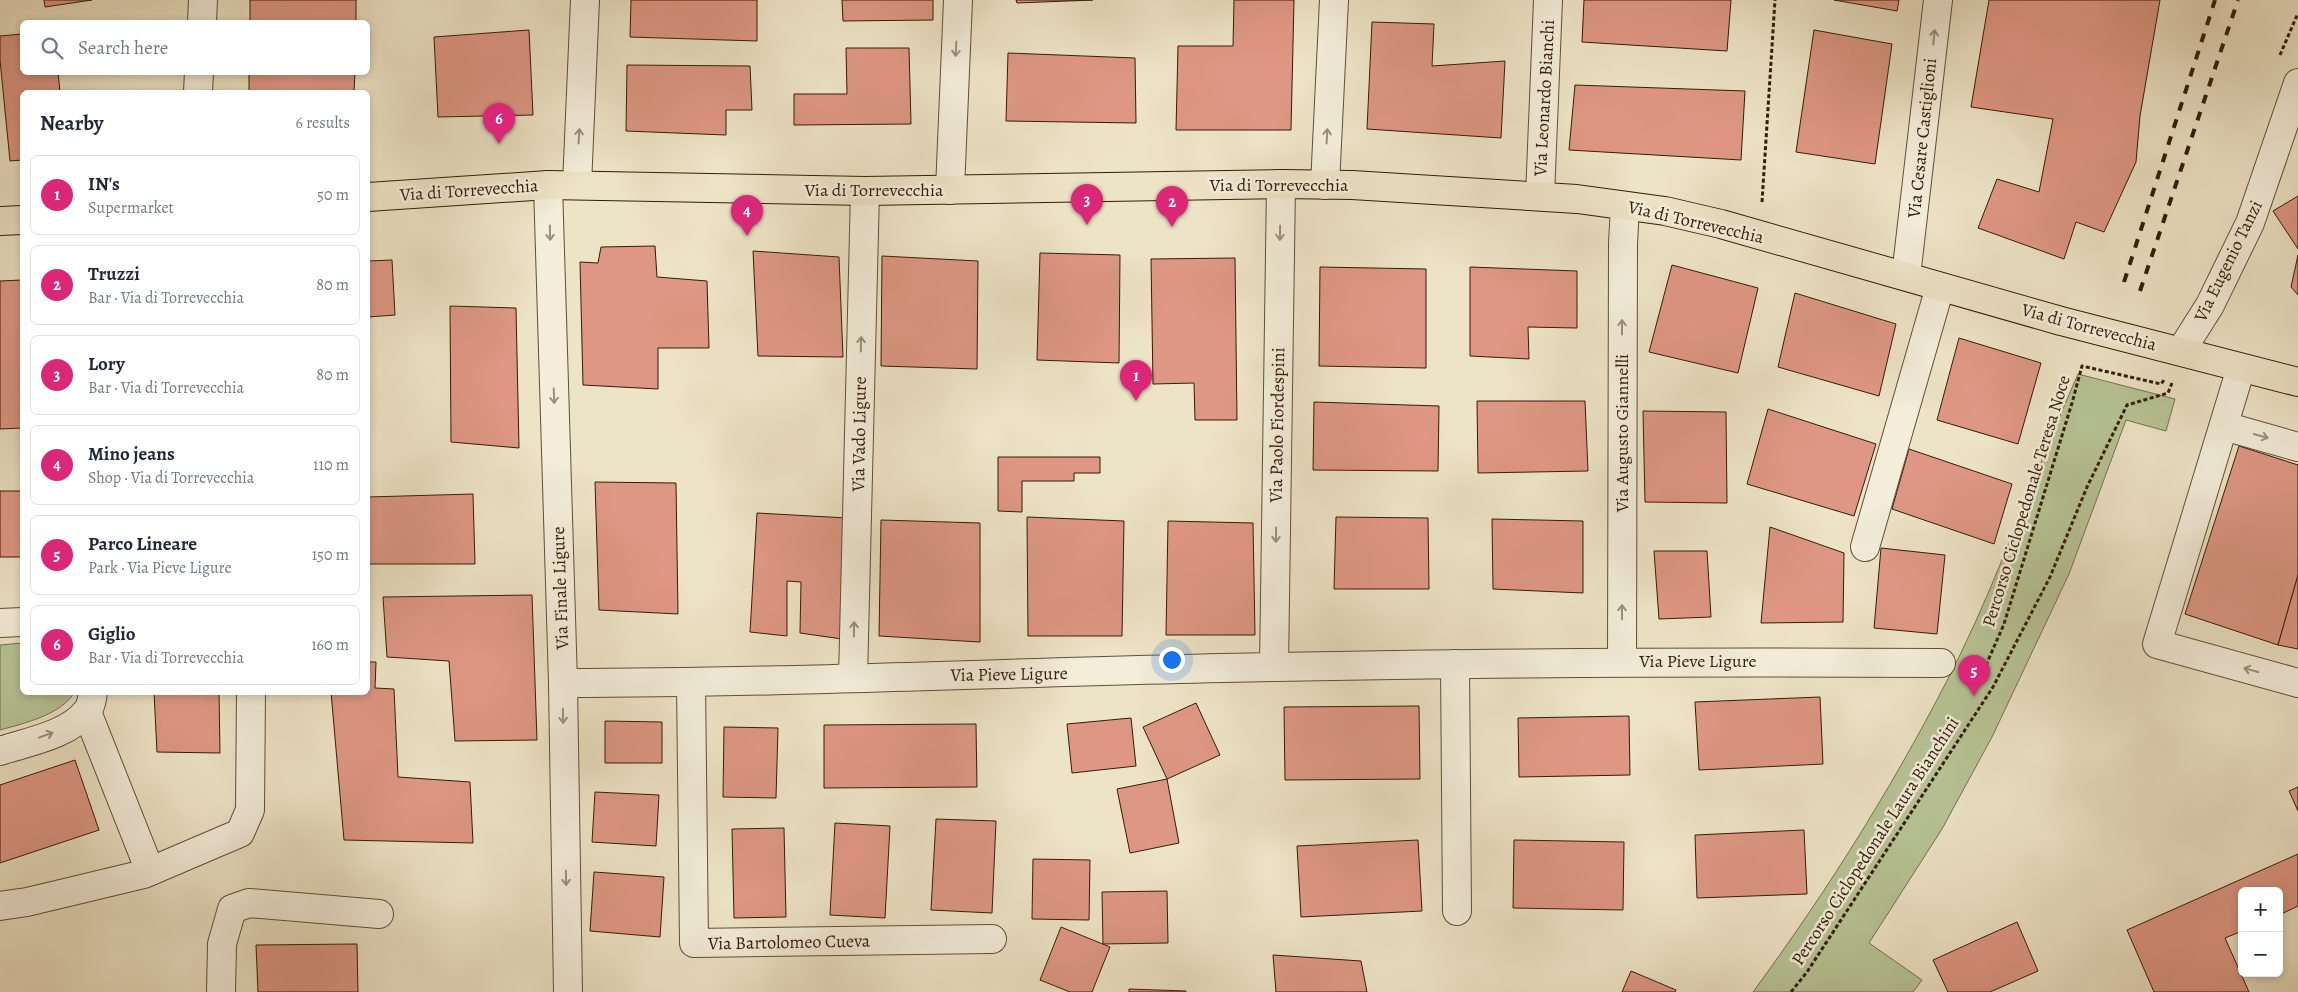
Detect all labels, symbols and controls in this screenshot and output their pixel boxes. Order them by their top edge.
street label: Via Leonardo Bianchi [1528,19,1560,178]
search box [20,20,370,75]
one-way arrow [1929,29,1939,45]
icon: search [38,34,66,62]
text: Search here [78,35,168,61]
one-way arrow [951,40,961,56]
street label: Via Cesare Castiglioni [1902,57,1942,220]
pin: 6 [483,103,515,144]
text: Nearby [40,109,103,137]
text: 6 results [296,112,350,134]
one-way arrow [575,128,584,144]
one-way arrow [1322,128,1331,144]
text: IN's [88,171,120,197]
street label: Via di Torrevecchia [398,173,540,207]
street label: Via di Torrevecchia [1209,173,1349,197]
street label: Via di Torrevecchia [804,178,944,202]
text: 1 [54,184,60,206]
text: 50 m [317,184,349,206]
pin: 3 [1071,184,1103,225]
pin: 2 [1156,186,1188,227]
street label: Via di Torrevecchia [1625,194,1767,249]
pin: 4 [731,195,763,236]
street label: Via Eugenio Tanzi [2188,196,2268,327]
text: Supermarket [88,197,174,219]
one-way arrow [1276,224,1285,240]
one-way arrow [545,225,554,241]
text: Truzzi [88,261,140,287]
text: 2 [53,274,61,296]
text: 80 m [316,274,349,296]
text: Bar · Via di Torrevecchia [88,287,244,309]
street label: Via di Torrevecchia [2018,297,2160,357]
one-way arrow [1617,319,1627,336]
one-way arrow [856,336,866,352]
street label: Via Paolo Fiordespini [1264,347,1290,504]
text: Lory [88,351,125,377]
street label: Via Augusto Giannelli [1610,354,1634,513]
pin: 1 [1120,360,1152,401]
text: 3 [54,364,60,386]
text: 80 m [316,364,349,386]
street label: Percorso Ciclopedonale Teresa Noce [1976,372,2076,630]
street label: Via Vado Ligure [846,376,872,493]
text: Bar · Via di Torrevecchia [88,377,244,399]
one-way arrow [549,388,559,404]
one-way arrow [2252,432,2268,442]
text: Mino jeans [88,441,175,467]
text: 4 [53,454,61,476]
text: 110 m [313,454,349,476]
text: Shop · Via di Torrevecchia [88,467,254,489]
street label: Via Finale Ligure [546,526,574,651]
one-way arrow [1271,526,1281,543]
text: Parco Lineare [88,531,197,557]
text: 5 [54,544,60,566]
text: 150 m [312,544,349,566]
text: Park · Via Pieve Ligure [88,557,232,579]
one-way arrow [1617,604,1627,620]
text: Giglio [88,621,136,647]
one-way arrow [849,621,859,638]
text: 6 [53,634,61,656]
text: 160 m [311,634,349,656]
text: Bar · Via di Torrevecchia [88,647,244,669]
your location [1159,647,1185,673]
street label: Via Pieve Ligure [1638,649,1757,673]
pin: 5 [1958,655,1990,696]
street label: Via Pieve Ligure [949,661,1068,687]
one-way arrow [2243,665,2259,675]
one-way arrow [558,707,568,723]
street label: Percorso Ciclopedonale Laura Bianchini [1786,712,1964,970]
one-way arrow [38,730,53,739]
one-way arrow [561,870,571,886]
map controls [2238,887,2283,977]
button: + [2238,887,2283,932]
street label: Via Bartolomeo Cueva [707,929,871,955]
button: − [2238,932,2283,977]

